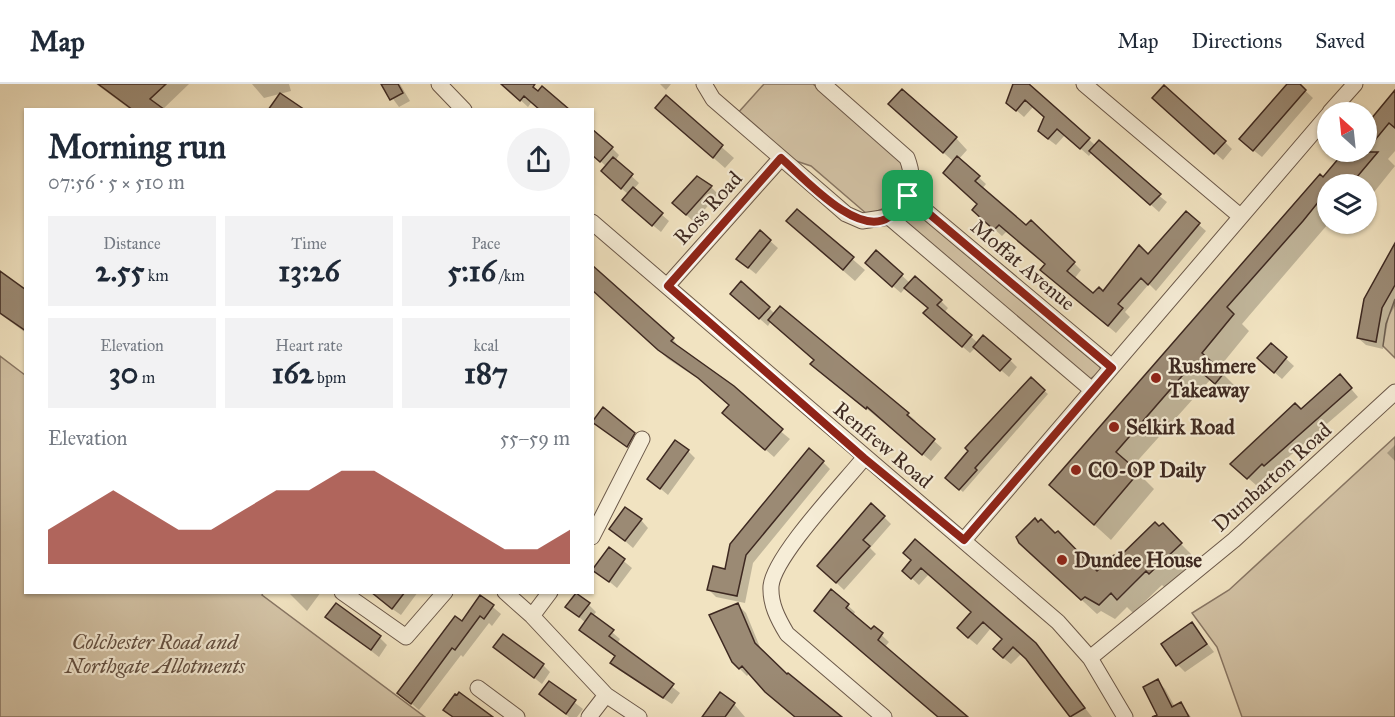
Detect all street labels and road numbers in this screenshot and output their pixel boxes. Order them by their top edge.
street label: Ross Road [668,166,748,250]
street label: Moffat Avenue [965,214,1081,316]
street label: Renfrew Road [828,396,938,494]
street label: Dumbarton Road [1207,416,1337,537]

